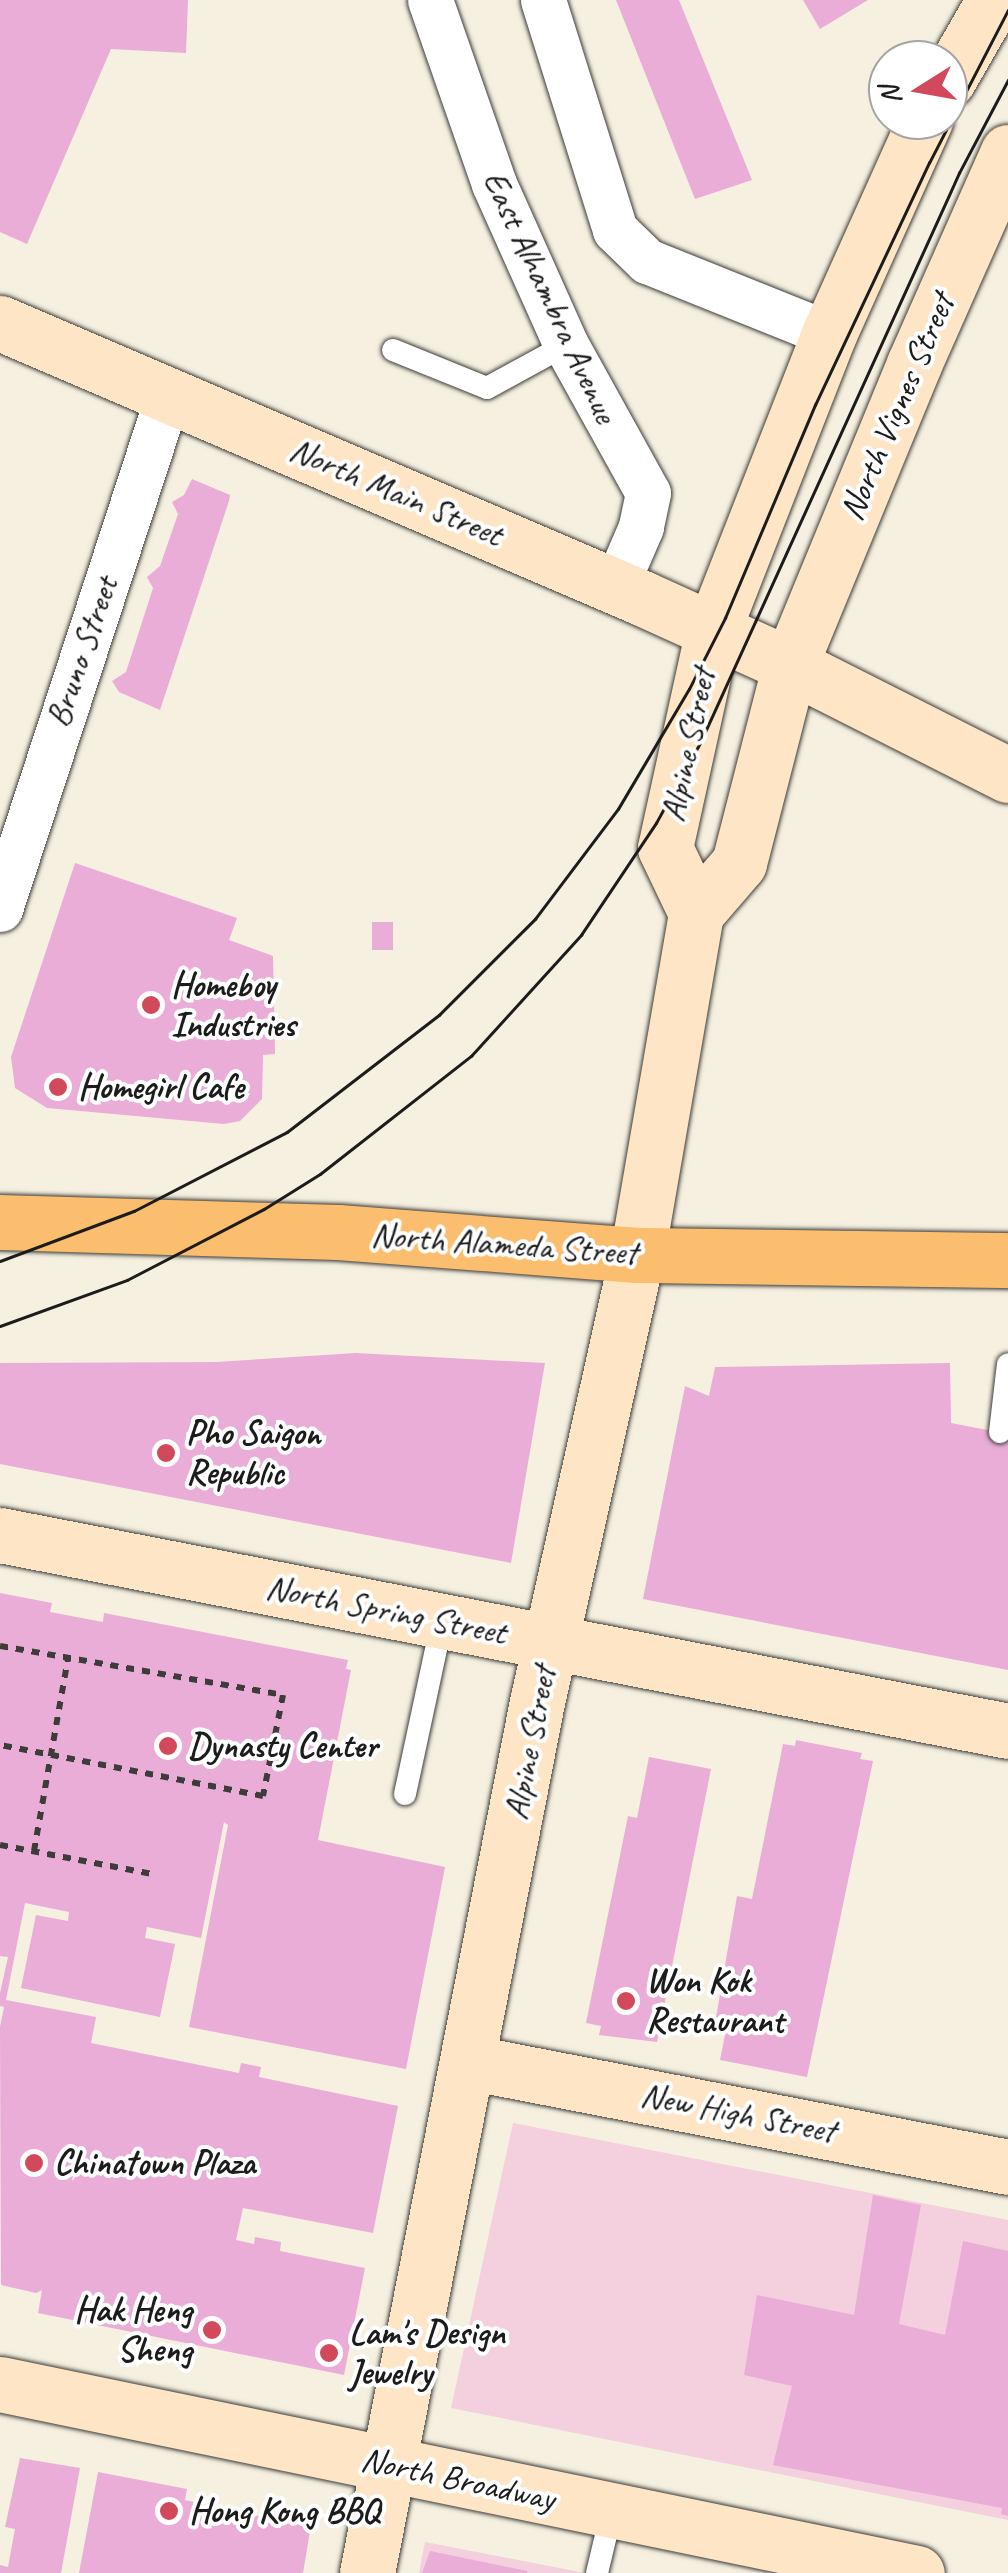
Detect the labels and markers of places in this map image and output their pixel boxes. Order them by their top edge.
place label: Homeboy Industries [171,964,295,1046]
marker: Homeboy Industries [140,994,162,1016]
place label: Homegirl Cafe [78,1066,244,1108]
marker: Homegirl Cafe [47,1076,69,1098]
place label: Pho Saigon Republic [186,1412,321,1494]
marker: Pho Saigon Republic [155,1442,177,1464]
place label: Dynasty Center [188,1725,377,1767]
marker: Dynasty Center [157,1735,179,1757]
place label: Won Kok Restaurant [646,1960,783,2042]
marker: Won Kok Restaurant [615,1990,637,2012]
place label: Chinatown Plaza [54,2142,255,2184]
marker: Chinatown Plaza [23,2152,45,2174]
place label: Hak Heng Sheng [74,2289,192,2371]
place label: Lam's Design Jewelry [349,2312,505,2394]
marker: Hak Heng Sheng [201,2319,223,2341]
marker: Lam's Design Jewelry [318,2342,340,2364]
place label: Hong Kong BBQ [189,2490,380,2532]
marker: Hong Kong BBQ [158,2500,180,2522]

